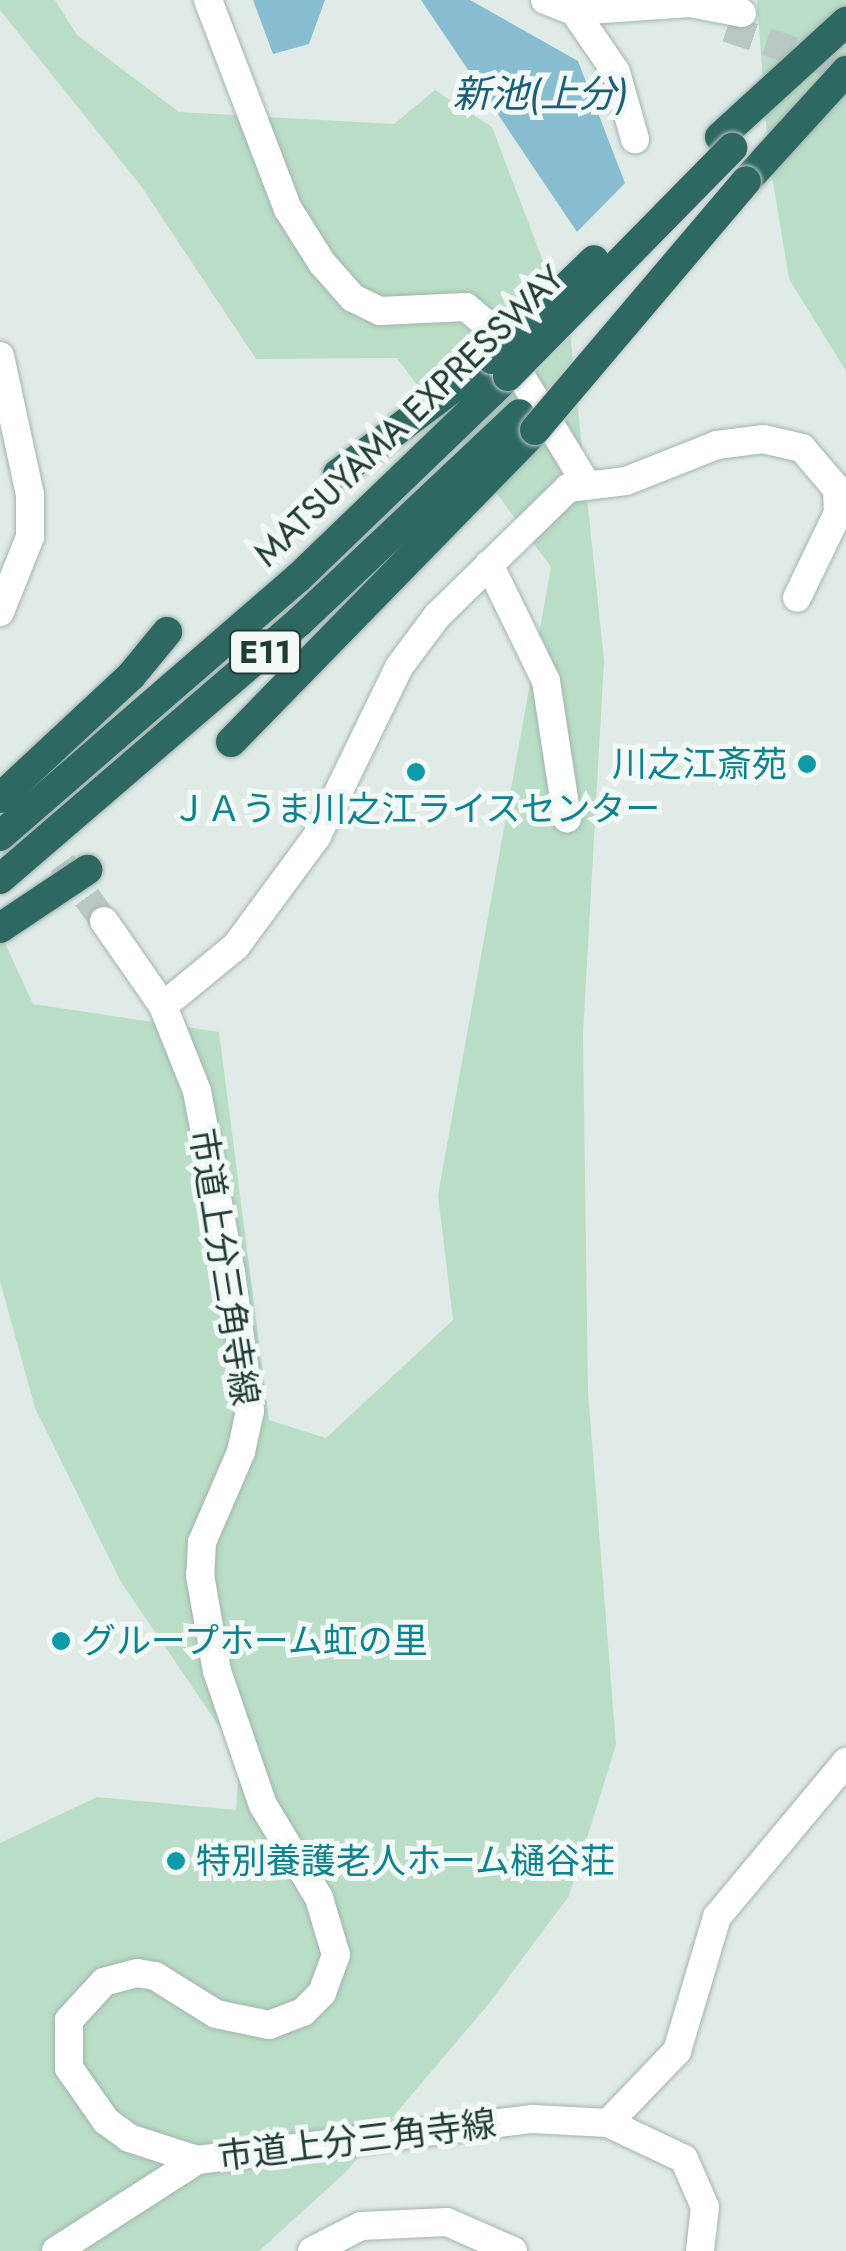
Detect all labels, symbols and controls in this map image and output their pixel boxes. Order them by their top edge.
water label: 新池(上分) [453,71,627,117]
street label: MATSUYAMA EXPRESSWAY [245,257,573,575]
road number: E11 [228,625,302,679]
place label: 川之江斎苑 [612,743,787,785]
marker: 川之江斎苑 [796,753,818,775]
marker: ＪＡうま川之江ライスセンター [405,761,427,783]
place label: ＪＡうま川之江ライスセンター [171,788,661,830]
street label: 市道上分三角寺線 [181,1125,267,1409]
place label: グループホーム虹の里 [81,1620,431,1662]
marker: グループホーム虹の里 [50,1630,72,1652]
place label: 特別養護老人ホーム樋谷荘 [196,1840,616,1882]
marker: 特別養護老人ホーム樋谷荘 [165,1850,187,1872]
street label: 市道上分三角寺線 [215,2102,499,2178]

